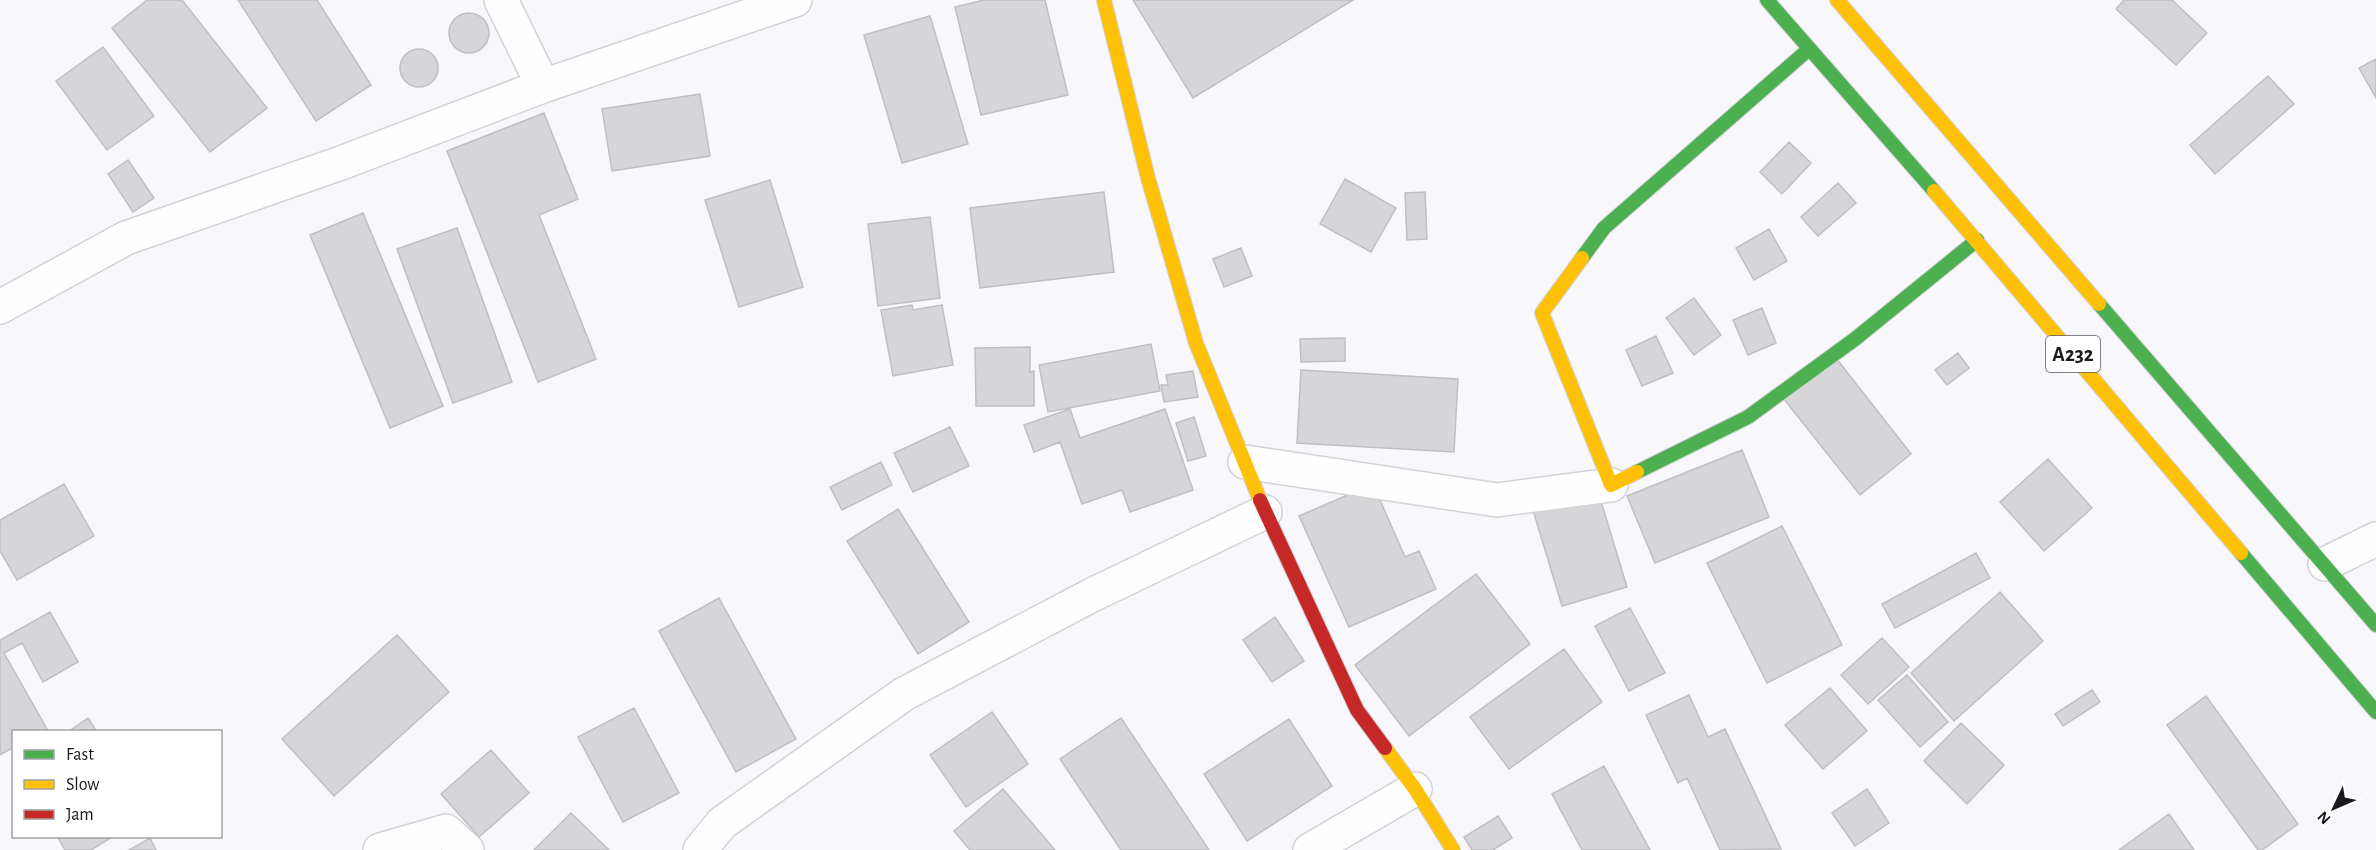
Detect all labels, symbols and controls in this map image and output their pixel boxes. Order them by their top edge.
road number: A232 [2046,336,2100,372]
legend [12,730,222,838]
text: Fast [66,746,94,764]
text: Slow [66,776,99,794]
north arrow [2304,778,2364,838]
text: Jam [66,806,94,824]
text: N [2314,808,2334,827]

